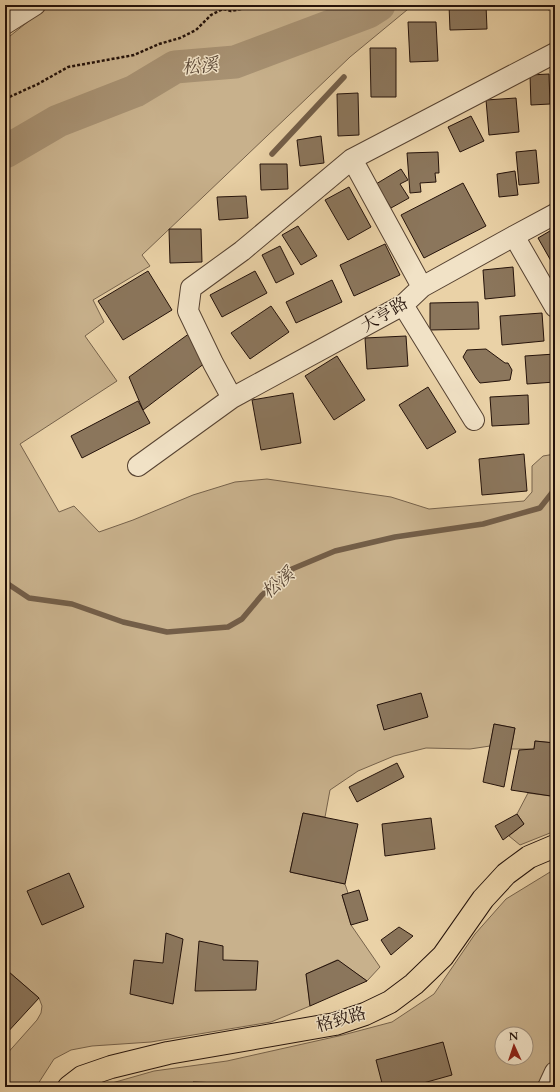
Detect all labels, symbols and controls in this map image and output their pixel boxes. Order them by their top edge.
water label: 松溪 [181,52,221,81]
street label: 大亨路 [356,291,412,337]
water label: 松溪 [256,561,302,605]
street label: 格致路 [313,1001,369,1038]
north arrow [494,1026,534,1066]
text: N [508,1029,519,1044]

